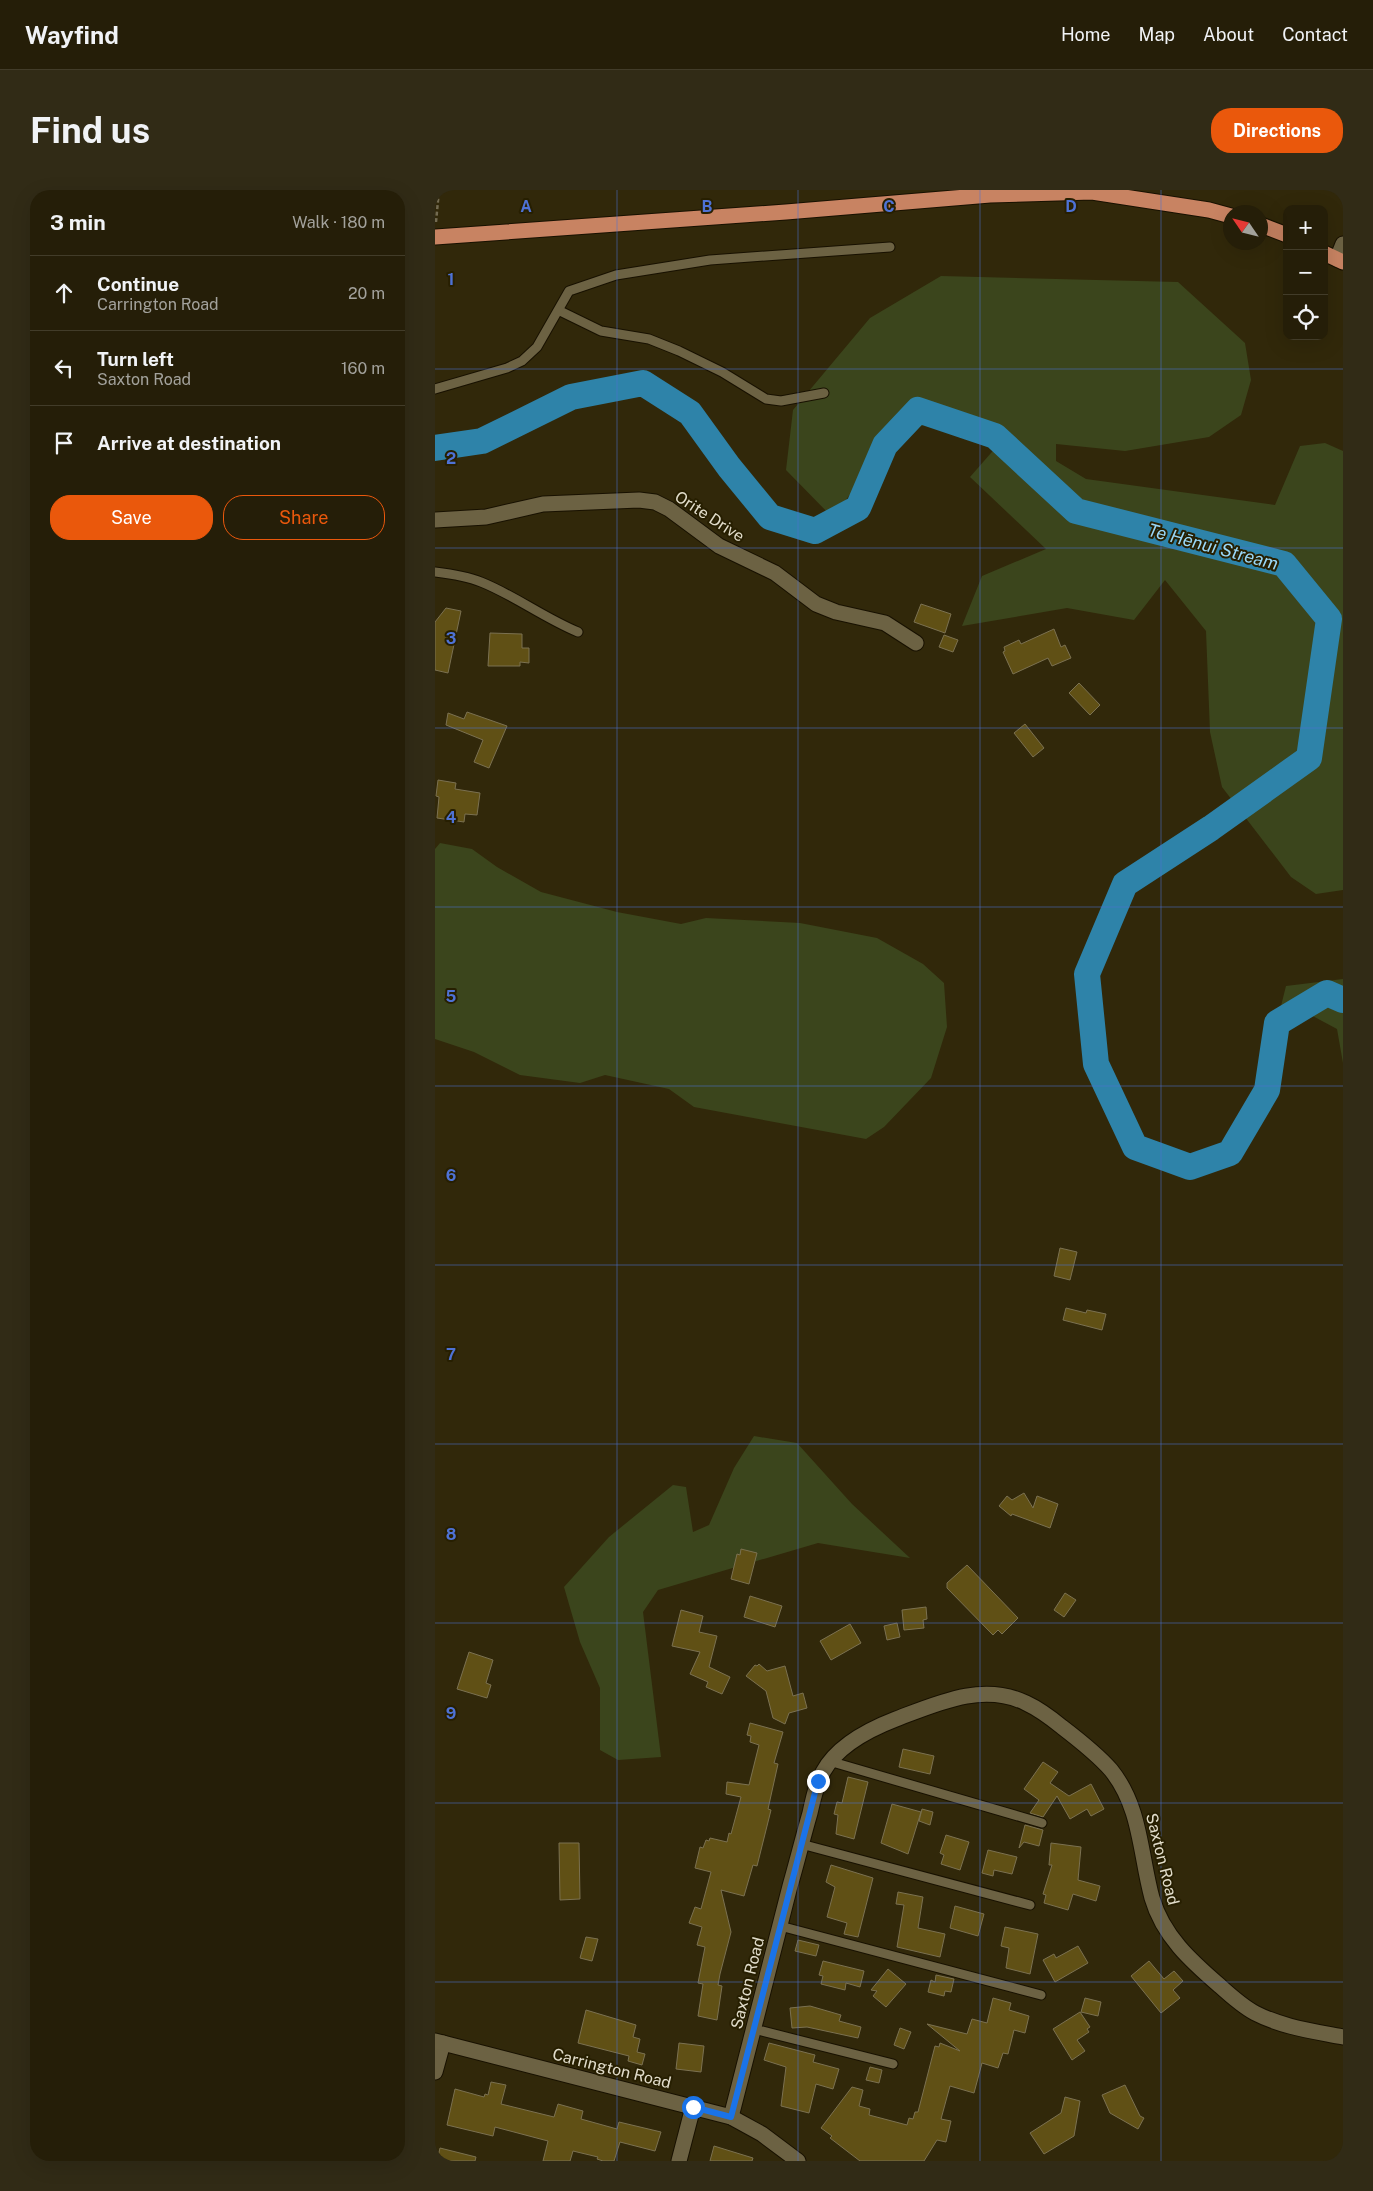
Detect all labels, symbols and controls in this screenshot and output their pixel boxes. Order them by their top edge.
text: Wayfind [25,21,119,49]
text: Home [1061,24,1111,45]
text: Map [1139,24,1175,45]
text: About [1203,24,1254,45]
text: Contact [1282,24,1348,45]
button: Directions [1211,108,1343,153]
text: Find us [30,110,150,151]
text: A [520,197,532,216]
text: B [702,197,713,216]
text: C [883,197,895,216]
text: D [1065,197,1077,216]
north arrow [1223,205,1268,250]
map controls [1283,205,1328,340]
button: + [1283,205,1328,250]
text: 3 min [50,210,106,235]
text: Walk · 180 m [292,213,385,232]
button: − [1283,250,1328,295]
text: 1 [448,270,454,289]
text: Continue [97,273,179,295]
icon: ahead [50,279,78,307]
text: 20 m [348,284,385,303]
text: Carrington Road [97,295,219,314]
button: locate [1283,295,1328,340]
text: Turn left [97,348,174,370]
icon: left [50,354,78,382]
text: 160 m [341,359,385,378]
text: Saxton Road [97,370,191,389]
icon: arrive [50,429,78,457]
text: Arrive at destination [97,432,281,454]
text: 2 [446,449,456,468]
street label: Orite Drive [671,487,748,546]
button: Save [50,495,213,540]
button: Share [223,495,385,540]
water label: Te Hēnui Stream [1146,519,1281,574]
text: 3 [446,629,456,648]
text: 4 [446,808,457,827]
text: 5 [446,987,457,1006]
text: 6 [446,1166,456,1185]
text: 7 [446,1345,456,1364]
text: 8 [446,1525,457,1544]
text: 9 [446,1704,456,1723]
route end [807,1770,830,1793]
street label: Saxton Road [1142,1811,1183,1907]
street label: Saxton Road [727,1935,768,2031]
street label: Carrington Road [551,2045,673,2092]
route start [682,2096,705,2119]

